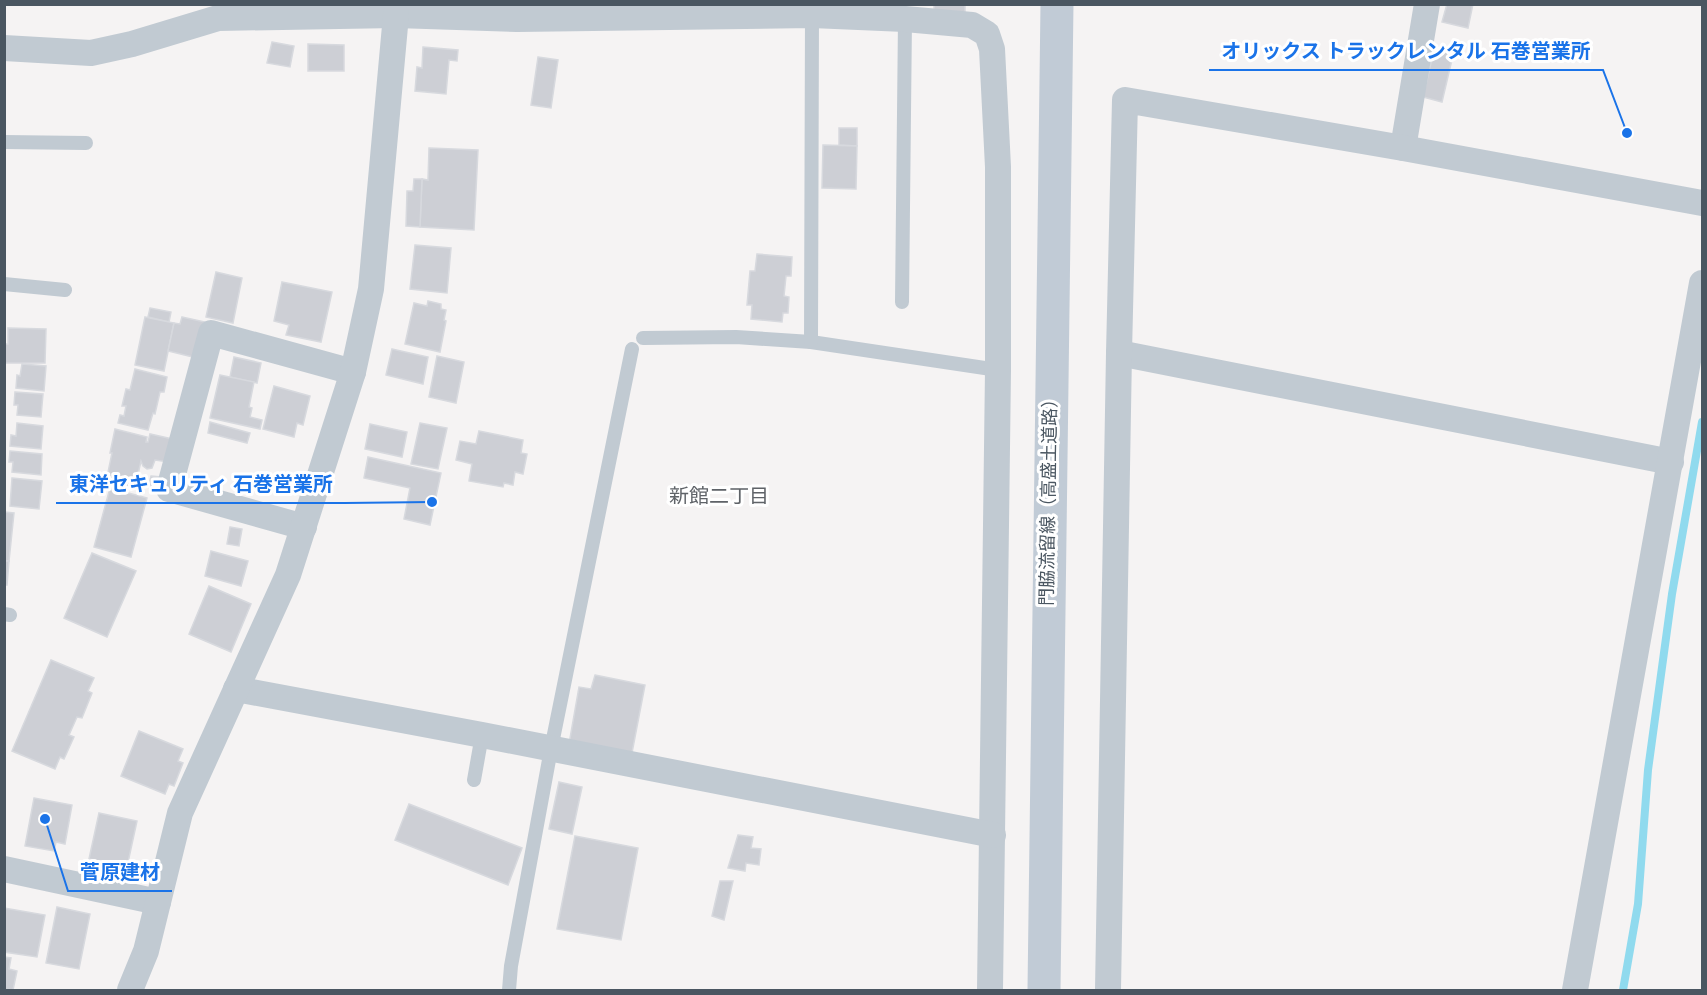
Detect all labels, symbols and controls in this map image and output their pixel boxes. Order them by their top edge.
callout: オリックス トラックレンタル 石巻営業所 [1209,32,1603,70]
text: オリックス トラックレンタル 石巻営業所 [1221,40,1591,66]
street label: 門脇流留線（高盛土道路） [1037,390,1063,606]
callout: 東洋セキュリティ 石巻営業所 [56,465,345,503]
text: 東洋セキュリティ 石巻営業所 [69,473,333,499]
district label: 新館二丁目 [669,485,769,511]
callout: 菅原建材 [68,853,172,891]
text: 菅原建材 [80,861,160,887]

